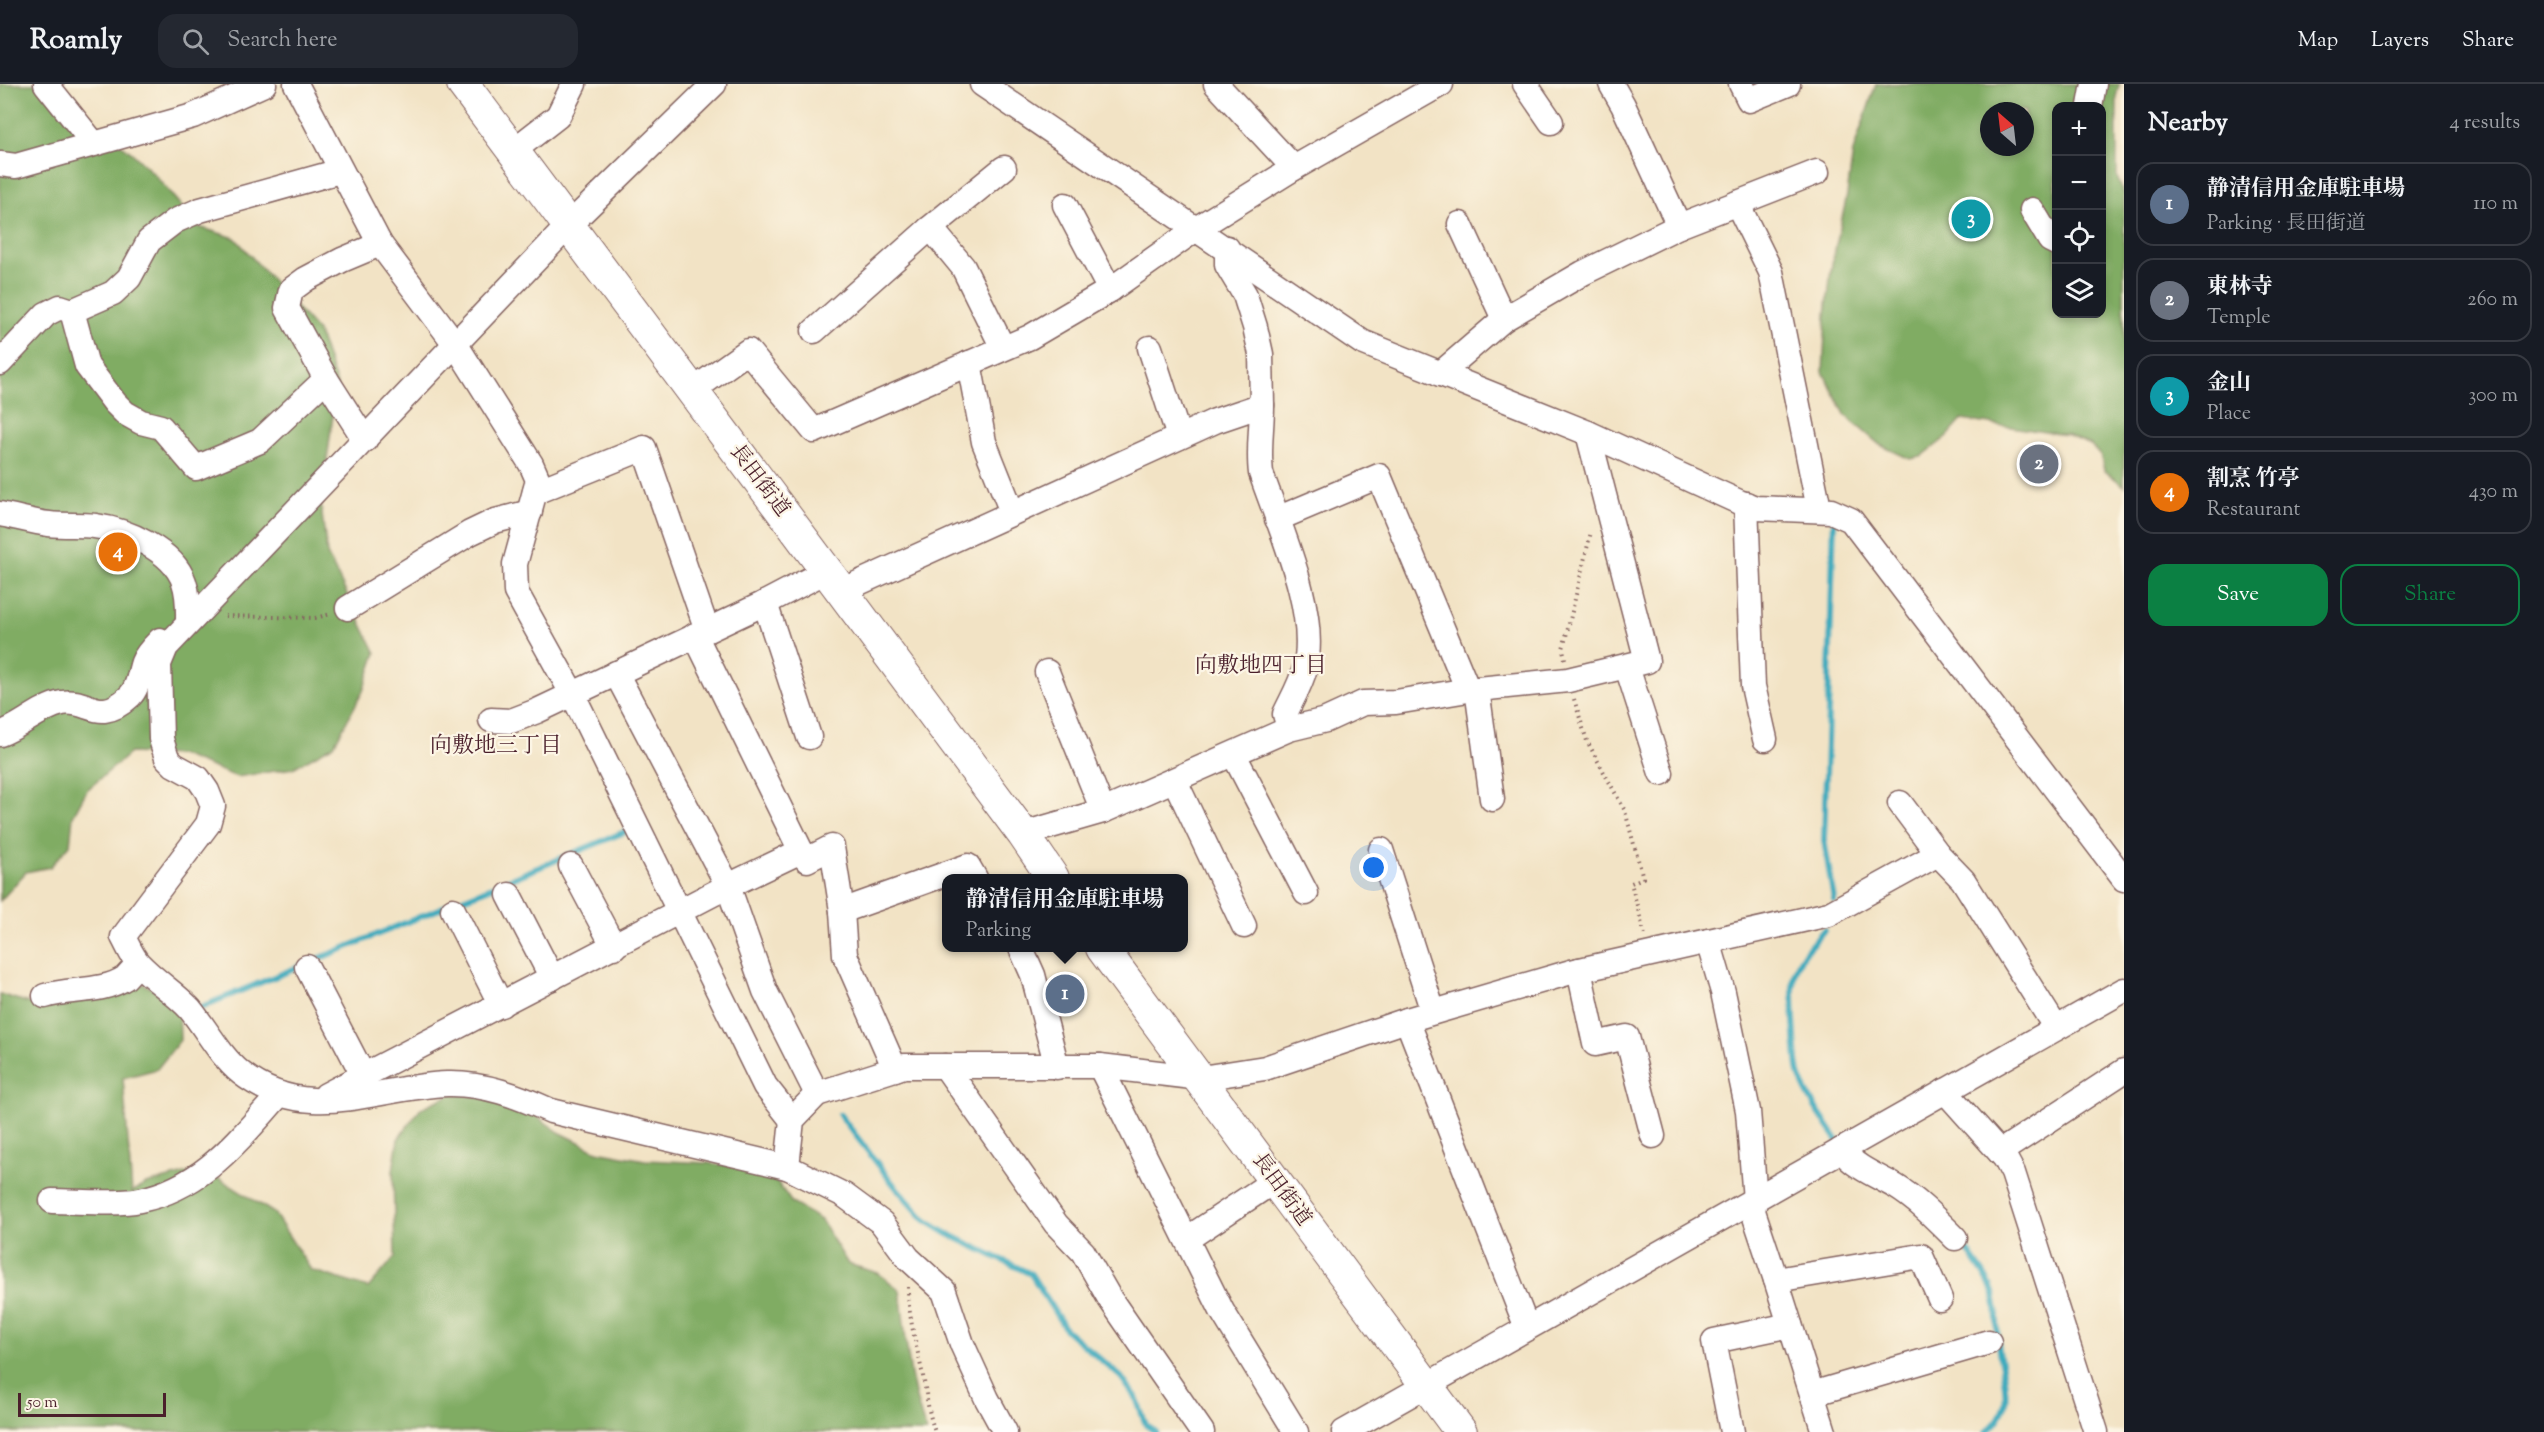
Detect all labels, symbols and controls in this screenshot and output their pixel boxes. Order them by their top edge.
search box [158,14,578,68]
text: Roamly [30,21,122,61]
icon: search [179,25,212,58]
text: Search here [227,25,338,57]
text: Map [2298,26,2338,56]
text: Layers [2371,26,2429,56]
text: Share [2462,26,2514,56]
north arrow [1980,102,2034,156]
map controls [2052,102,2106,318]
button: + [2052,102,2106,156]
text: Nearby [2148,105,2228,142]
text: 4 results [2449,109,2520,138]
button: − [2052,156,2106,210]
text: 静清信用金庫駐車場 [2207,174,2405,206]
text: 1 [2166,190,2173,219]
text: 110 m [2473,190,2518,219]
pin: 3 [1952,196,1990,242]
button: locate [2052,210,2106,264]
text: Parking · 長田街道 [2207,210,2366,239]
button: layers [2052,264,2106,318]
text: 東林寺 [2207,272,2273,304]
text: 2 [2165,286,2174,315]
text: 260 m [2467,286,2518,315]
text: Temple [2207,304,2271,333]
text: 金山 [2207,368,2251,400]
text: 3 [2165,382,2174,411]
text: 300 m [2468,382,2518,411]
text: Place [2207,400,2251,429]
street label: 長田街道 [722,438,796,524]
pin: 2 [2020,442,2058,487]
text: 割烹 竹亭 [2207,464,2300,496]
text: 4 [2164,478,2175,507]
text: 430 m [2469,478,2518,507]
text: Restaurant [2207,496,2300,525]
pin: 4 [98,530,138,574]
button: Save [2148,564,2328,626]
button: Share [2340,564,2520,626]
district label: 向敷地四丁目 [1195,651,1327,683]
district label: 向敷地三丁目 [430,731,562,763]
your location [1359,853,1388,882]
popup [942,874,1188,952]
text: 静清信用金庫駐車場 [966,885,1164,917]
text: Parking [966,917,1031,946]
pin: 1 [1046,972,1084,1016]
street label: 長田街道 [1244,1147,1318,1233]
scale bar [18,1390,166,1418]
text: 50 m [27,1392,58,1415]

